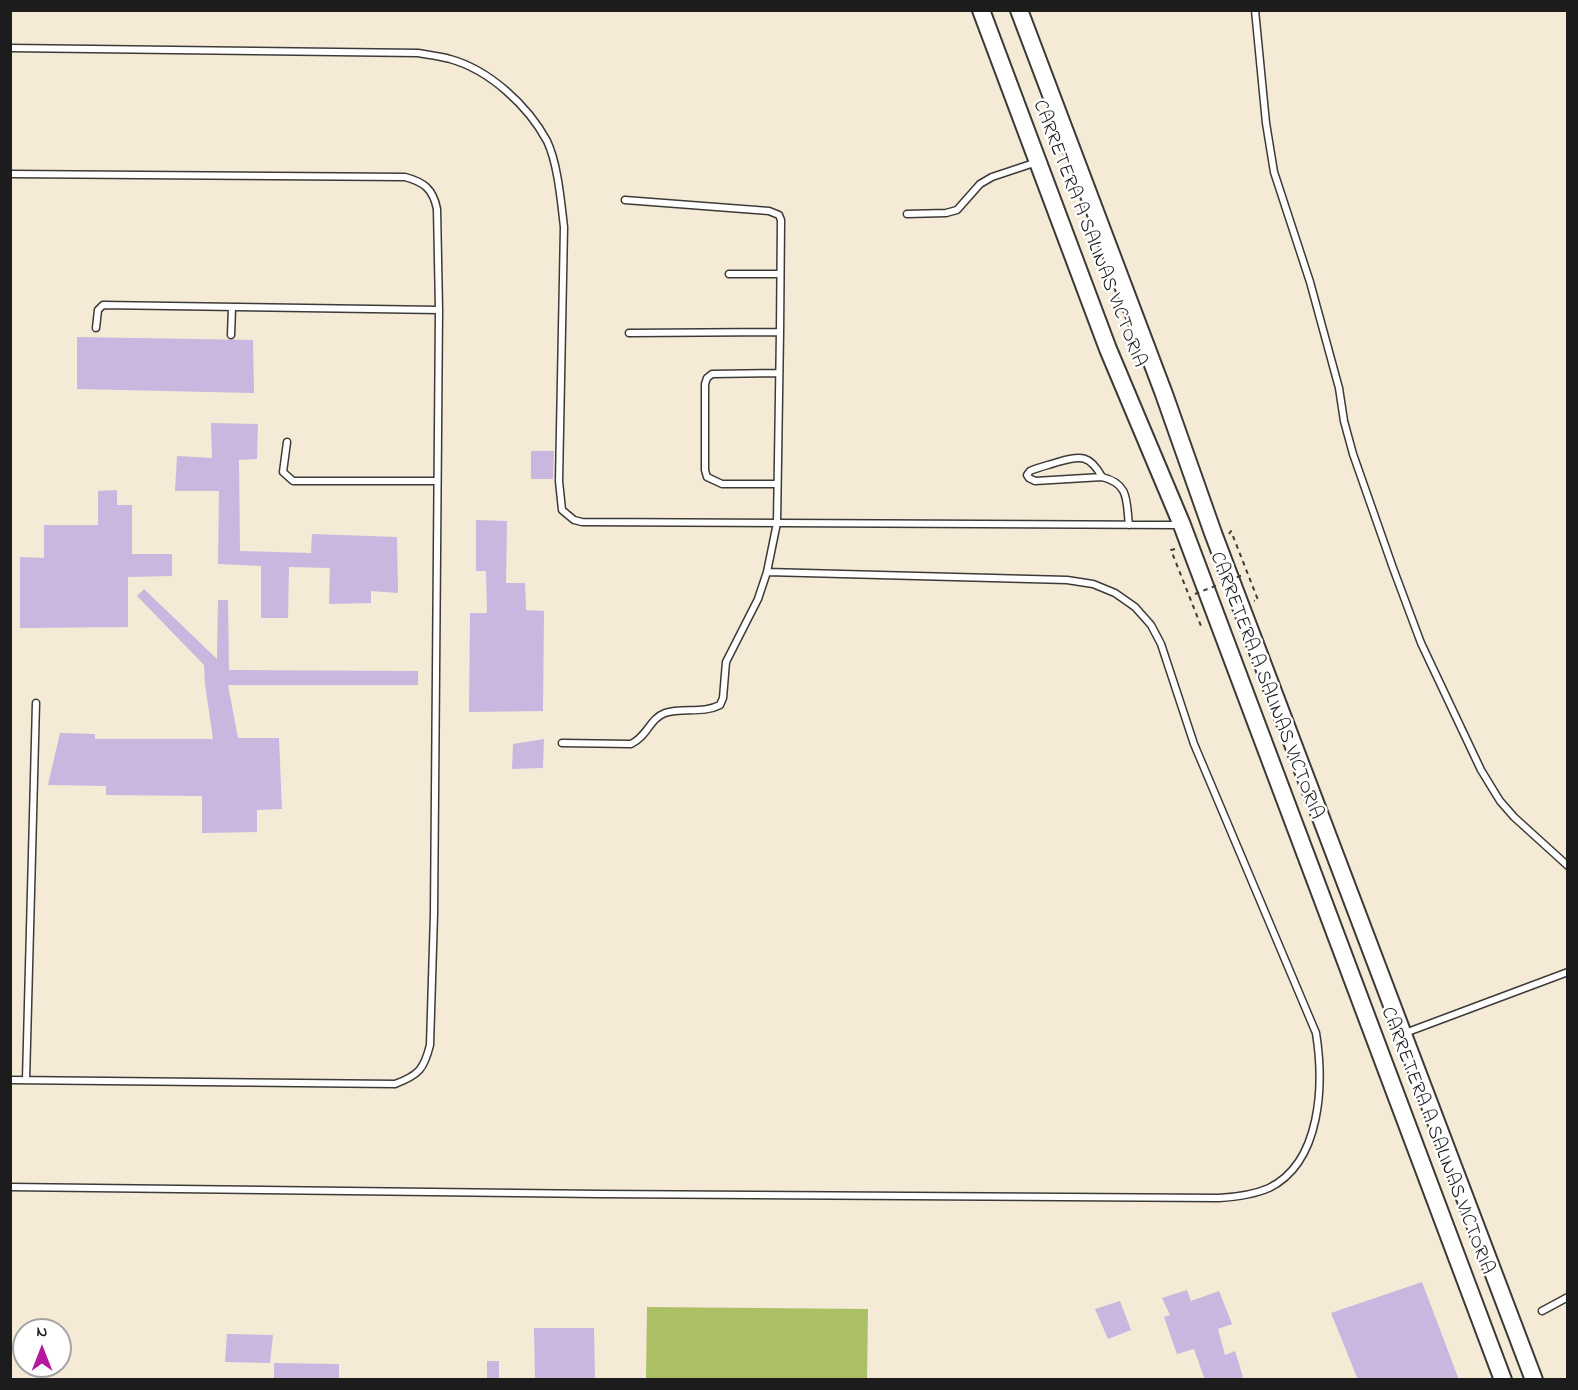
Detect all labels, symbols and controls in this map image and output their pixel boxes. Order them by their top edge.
street label: CARRETERA A SALINAS VICTORIA [1026,97,1150,371]
street label: CARRETERA A SALINAS VICTORIA [1203,549,1327,823]
street label: CARRETERA A SALINAS VICTORIA [1374,1004,1498,1278]
north arrow [12,1318,72,1378]
text: N [37,1320,47,1344]

